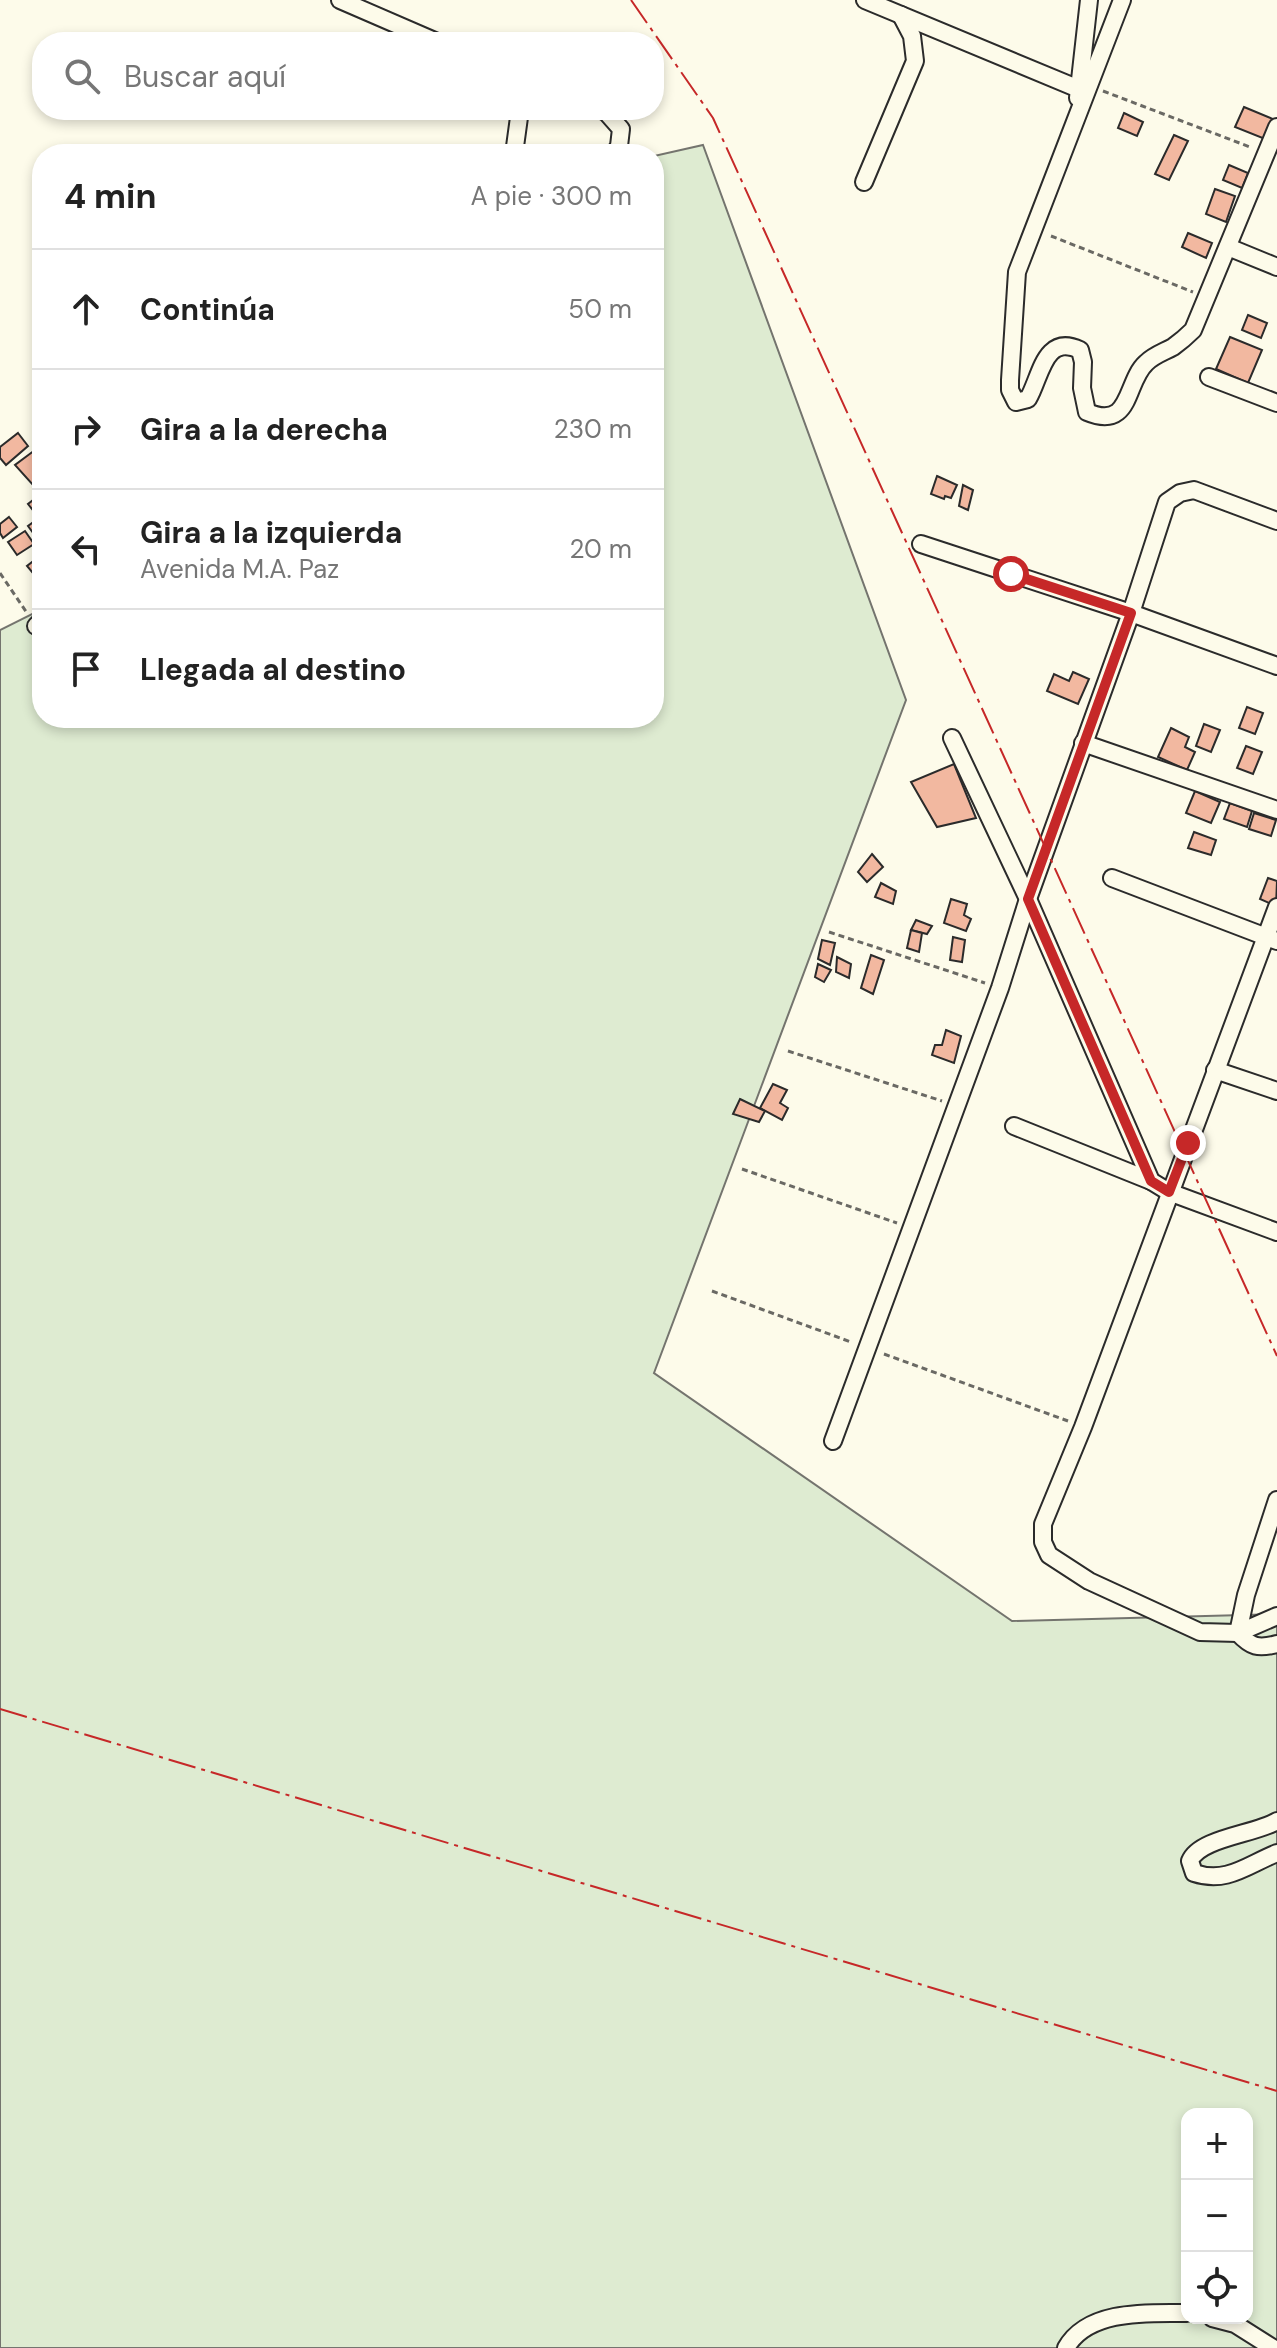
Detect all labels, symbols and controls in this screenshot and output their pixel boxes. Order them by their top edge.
search box [32,32,664,120]
icon: search [60,54,104,98]
text: Buscar aquí [124,57,286,96]
text: 4 min [64,174,156,219]
text: A pie · 300 m [471,179,632,213]
icon: ahead [64,287,108,331]
text: Continúa [140,290,275,329]
text: 50 m [568,292,632,326]
icon: right [64,407,108,451]
text: Gira a la derecha [140,410,388,449]
text: 230 m [554,412,632,446]
text: Gira a la izquierda [140,513,402,552]
icon: left [64,527,108,571]
text: 20 m [569,532,632,566]
text: Avenida M.A. Paz [140,552,339,586]
route start [993,556,1029,592]
icon: arrive [64,647,108,691]
text: Llegada al destino [140,650,406,689]
route end [1170,1125,1206,1161]
map controls [1181,2108,1253,2324]
button: + [1181,2108,1253,2180]
button: − [1181,2180,1253,2252]
button: locate [1181,2252,1253,2324]

